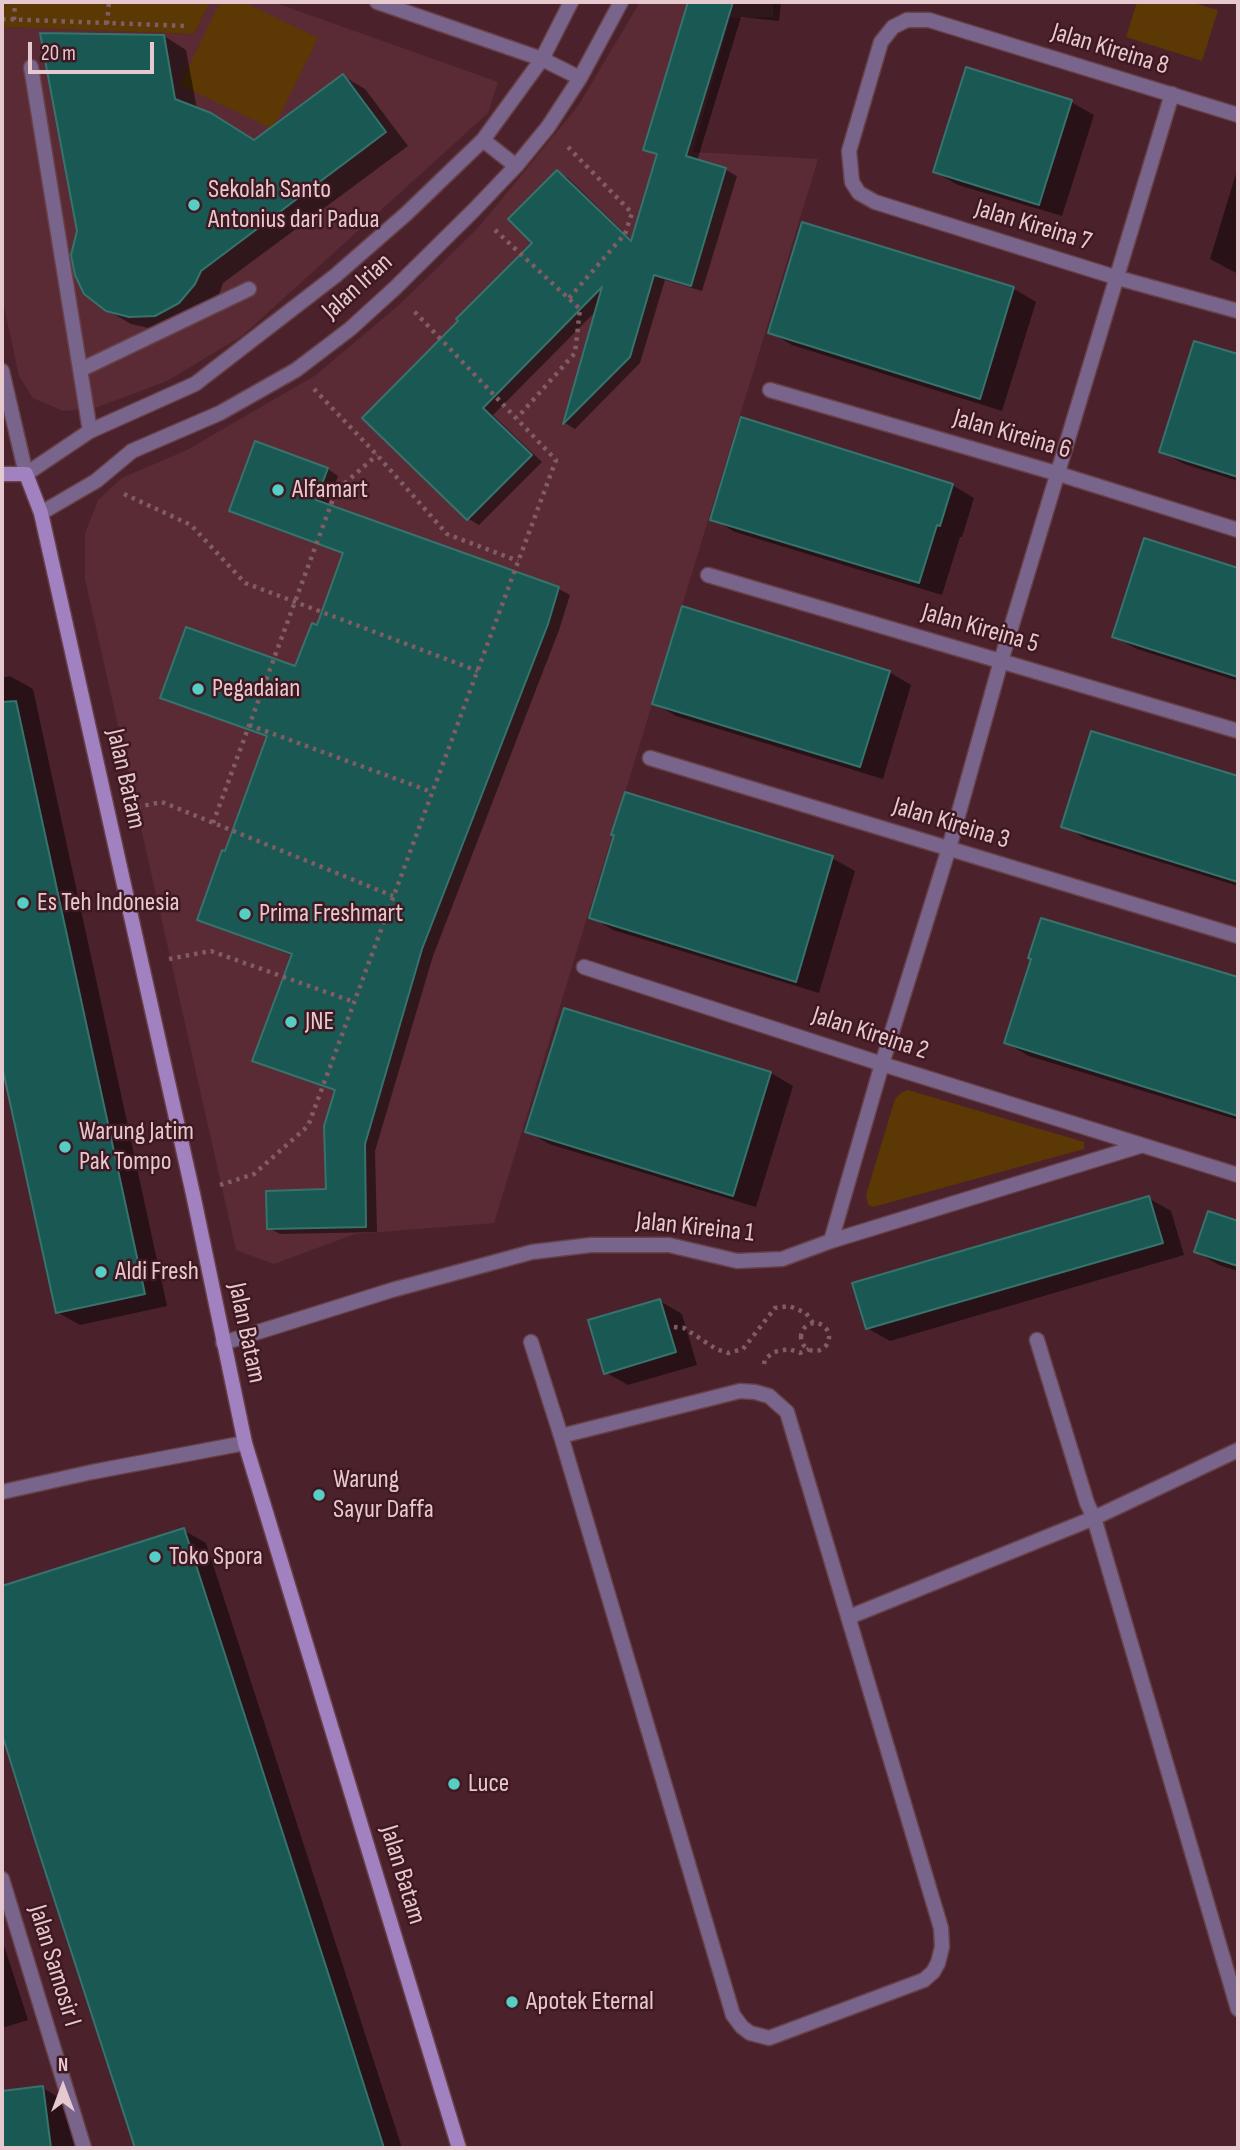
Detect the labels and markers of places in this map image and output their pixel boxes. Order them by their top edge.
place label: Sekolah Santo Antonius dari Padua [208,174,379,235]
marker: Sekolah Santo Antonius dari Padua [186,197,202,213]
place label: Alfamart [292,474,368,506]
marker: Alfamart [270,482,286,498]
place label: Pegadaian [212,673,300,705]
marker: Pegadaian [190,681,206,697]
place label: Es Teh Indonesia [37,887,180,919]
marker: Es Teh Indonesia [15,895,31,911]
place label: Prima Freshmart [259,898,403,930]
marker: Prima Freshmart [237,906,253,922]
place label: JNE [305,1006,334,1038]
marker: JNE [283,1014,299,1030]
place label: Warung Jatim Pak Tompo [79,1116,194,1178]
marker: Warung Jatim Pak Tompo [57,1139,73,1155]
place label: Aldi Fresh [115,1256,199,1288]
marker: Aldi Fresh [93,1264,109,1280]
place label: Warung Sayur Daffa [333,1464,434,1526]
marker: Warung Sayur Daffa [311,1487,327,1503]
place label: Toko Spora [169,1541,263,1573]
marker: Toko Spora [147,1549,163,1565]
place label: Luce [468,1768,509,1800]
marker: Luce [446,1776,462,1792]
place label: Apotek Eternal [526,1986,654,2018]
marker: Apotek Eternal [504,1994,520,2010]

